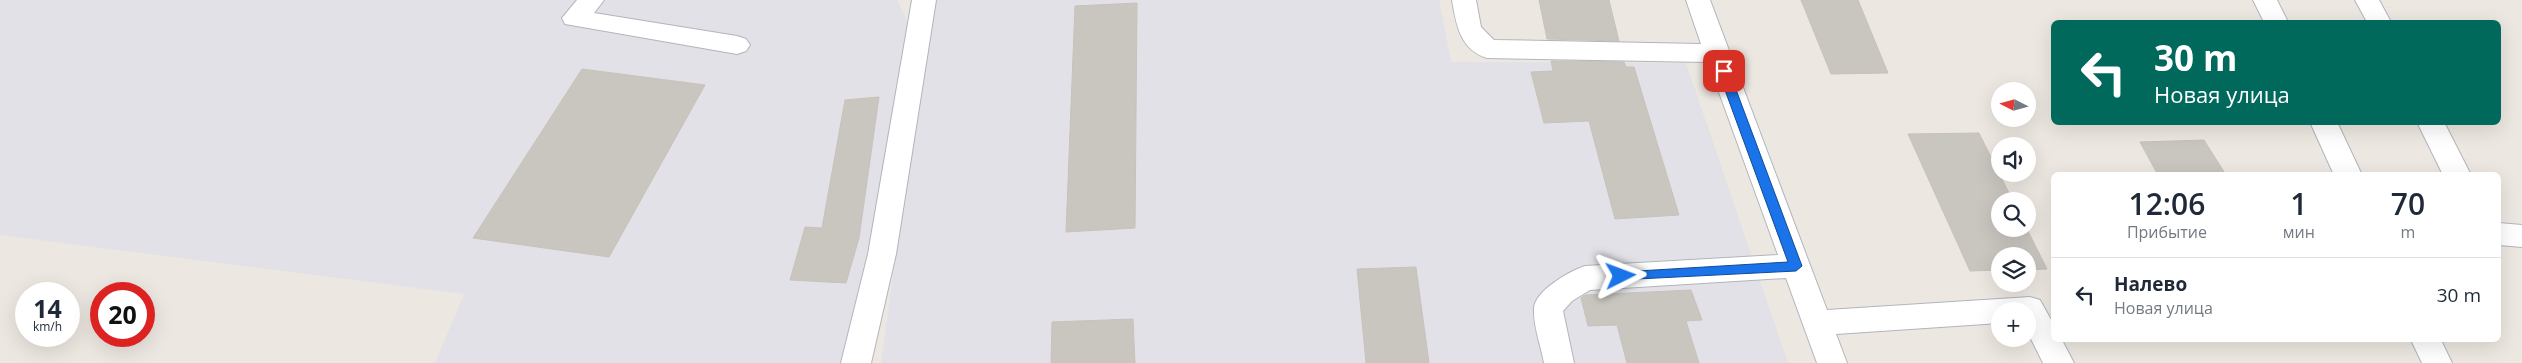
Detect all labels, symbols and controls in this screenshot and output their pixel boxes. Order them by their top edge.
text: 30 m [2154,34,2237,81]
icon: left [2071,40,2136,105]
pin [1703,50,1745,92]
icon: arrive [1710,57,1738,85]
text: Новая улица [2154,79,2290,109]
north arrow [1991,82,2036,128]
map controls [1991,82,2036,347]
button: sound [1991,137,2036,182]
text: 12:06 [2129,183,2205,224]
text: 1 [2290,183,2307,224]
text: 70 [2391,183,2425,224]
button: search [1991,192,2036,237]
text: Прибытие [2127,221,2207,243]
text: мин [2283,221,2315,243]
text: m [2401,221,2415,243]
button: layers [1991,247,2036,292]
position arrow [1594,249,1646,301]
text: Налево [2114,271,2187,297]
icon: left [2071,281,2099,309]
speed limit sign: 20 [90,282,155,347]
text: 30 m [2437,282,2481,308]
text: 14 [33,291,62,325]
text: Новая улица [2114,297,2213,319]
button: + [1991,302,2036,347]
text: km/h [33,318,62,335]

